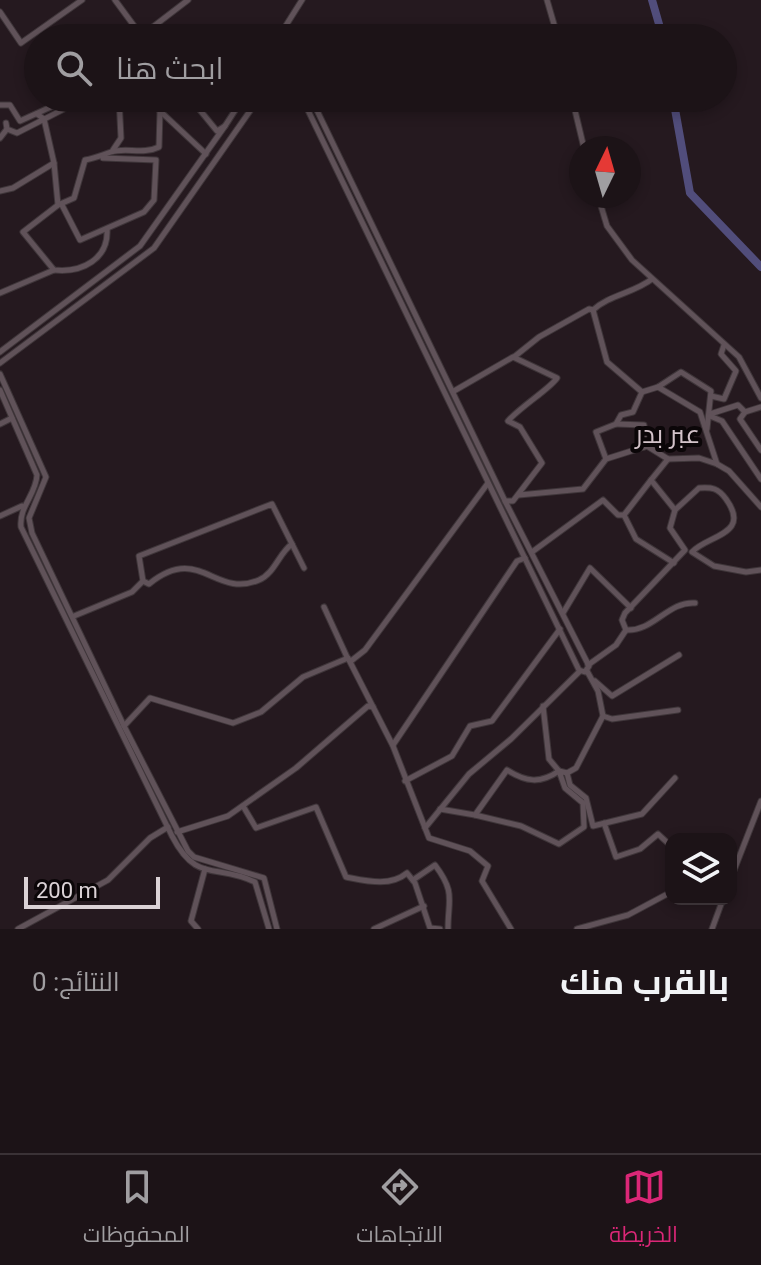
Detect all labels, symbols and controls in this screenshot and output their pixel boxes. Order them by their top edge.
search box [24,24,737,112]
icon: search [52,46,96,90]
text: ابحث هنا [116,51,224,86]
north arrow [569,136,641,208]
district label: عبر بدر [634,419,700,449]
map controls [665,833,737,905]
button: layers [665,833,737,905]
scale bar [24,873,160,909]
text: 200 m [36,878,98,903]
text: بالقرب منك [560,962,729,1002]
text: النتائج: 0 [32,967,120,997]
tab: المحفوظات [83,1165,190,1255]
tab: الاتجاهات [356,1165,443,1255]
tab: الخريطة [609,1165,678,1255]

